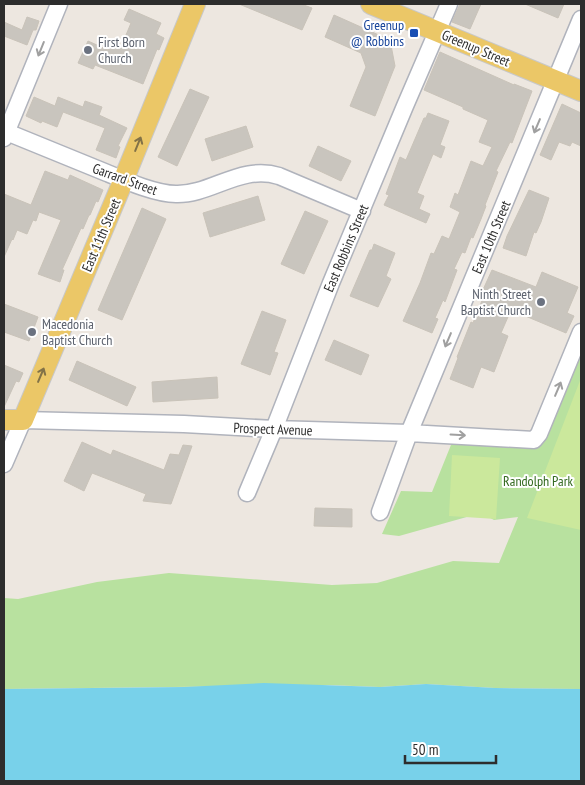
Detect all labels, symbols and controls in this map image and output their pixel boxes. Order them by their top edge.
place label: Greenup @ Robbins [351,16,404,50]
street label: Greenup Street [439,26,513,70]
marker: Greenup @ Robbins [408,27,420,39]
place label: First Born Church [98,33,145,67]
one-way arrow [35,41,45,56]
marker: First Born Church [82,44,94,56]
one-way arrow [532,118,542,133]
one-way arrow [134,137,143,153]
street label: Garrard Street [90,159,160,199]
street label: East 11th Street [78,196,125,274]
street label: East 10th Street [468,198,515,276]
street label: East Robbins Street [319,201,373,295]
place label: Ninth Street Baptist Church [461,285,531,319]
marker: Ninth Street Baptist Church [535,296,547,308]
place label: Macedonia Baptist Church [42,315,112,349]
marker: Macedonia Baptist Church [26,326,38,338]
one-way arrow [442,333,451,348]
one-way arrow [37,368,47,383]
one-way arrow [553,382,563,397]
street label: Prospect Avenue [233,419,313,439]
one-way arrow [450,431,466,440]
park label: Randolph Park [503,472,573,490]
scale bar [405,732,496,764]
text: 50 m [412,740,438,759]

